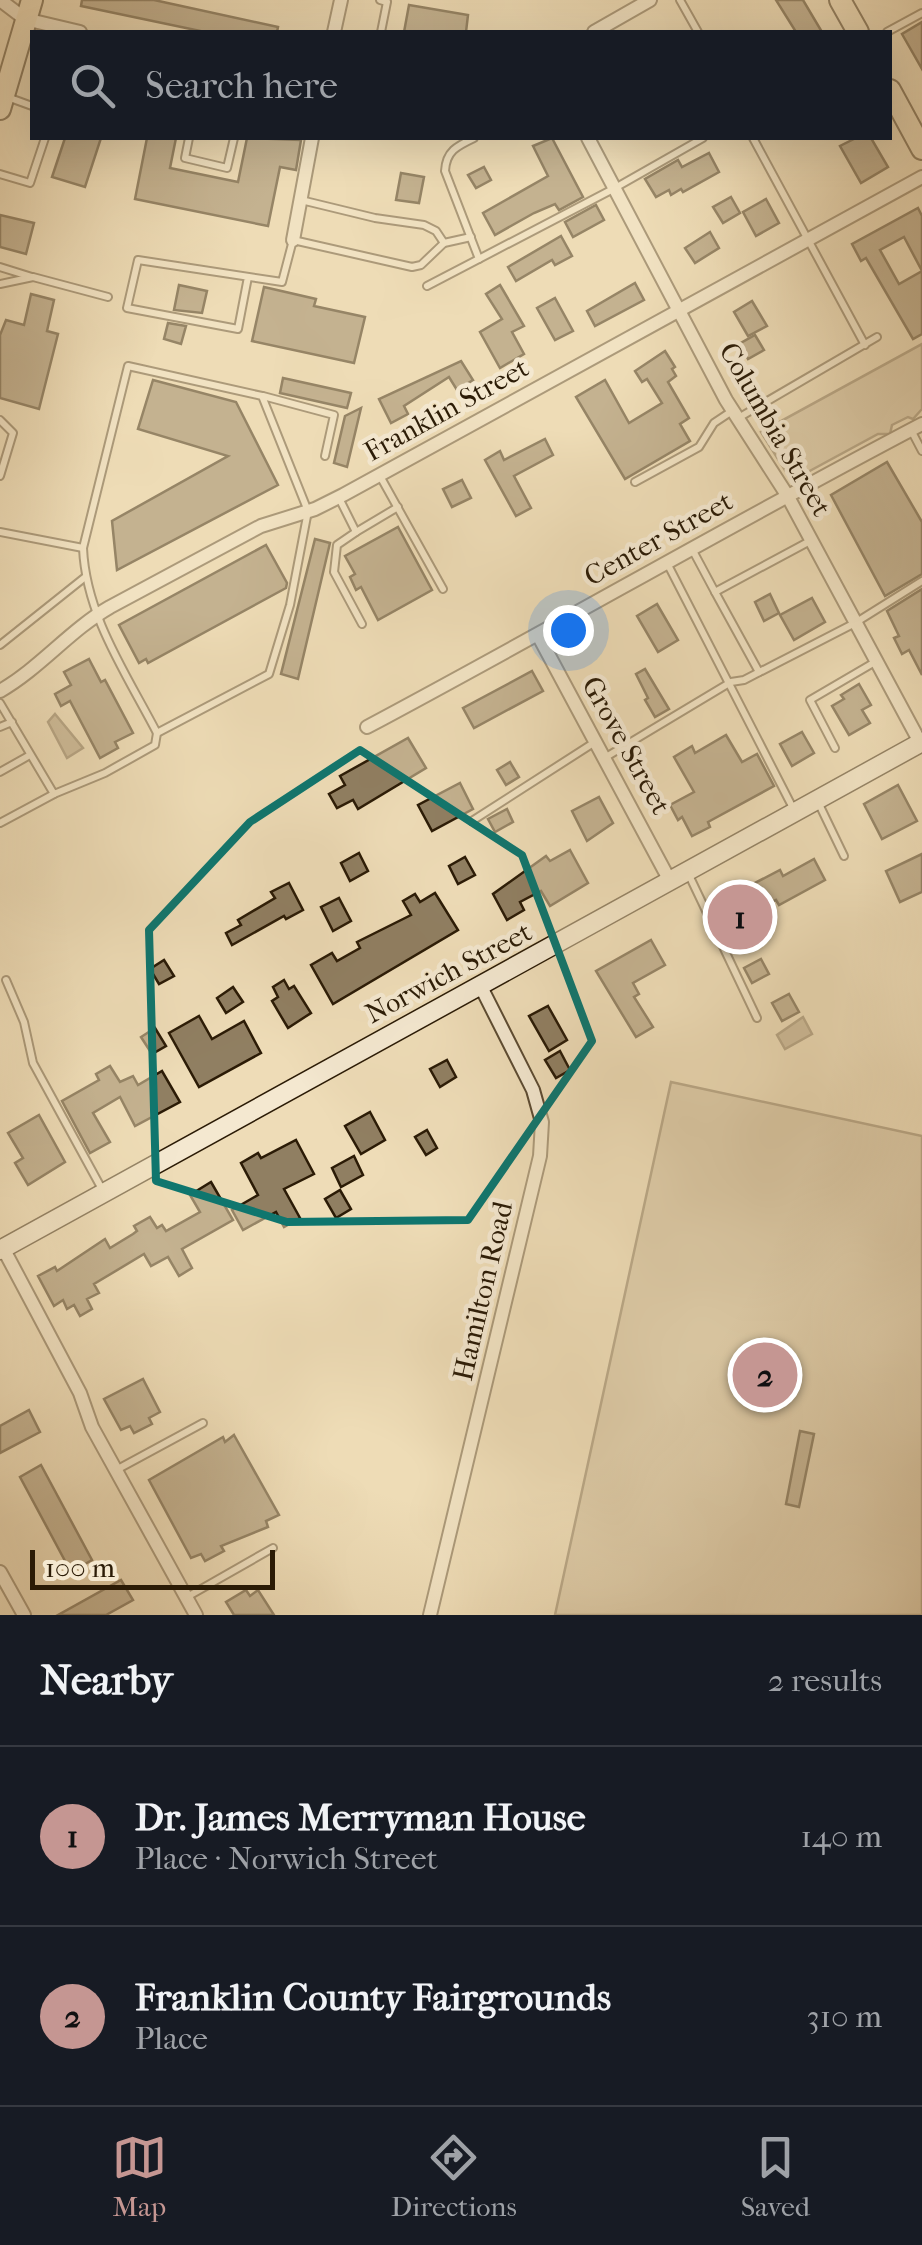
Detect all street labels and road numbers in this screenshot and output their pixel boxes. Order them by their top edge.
street label: Columbia Street [713,337,839,522]
street label: Franklin Street [358,351,534,468]
street label: Center Street [578,484,738,593]
street label: Grove Street [575,671,678,820]
street label: Norwich Street [359,915,537,1030]
street label: Hamilton Road [446,1198,519,1384]

